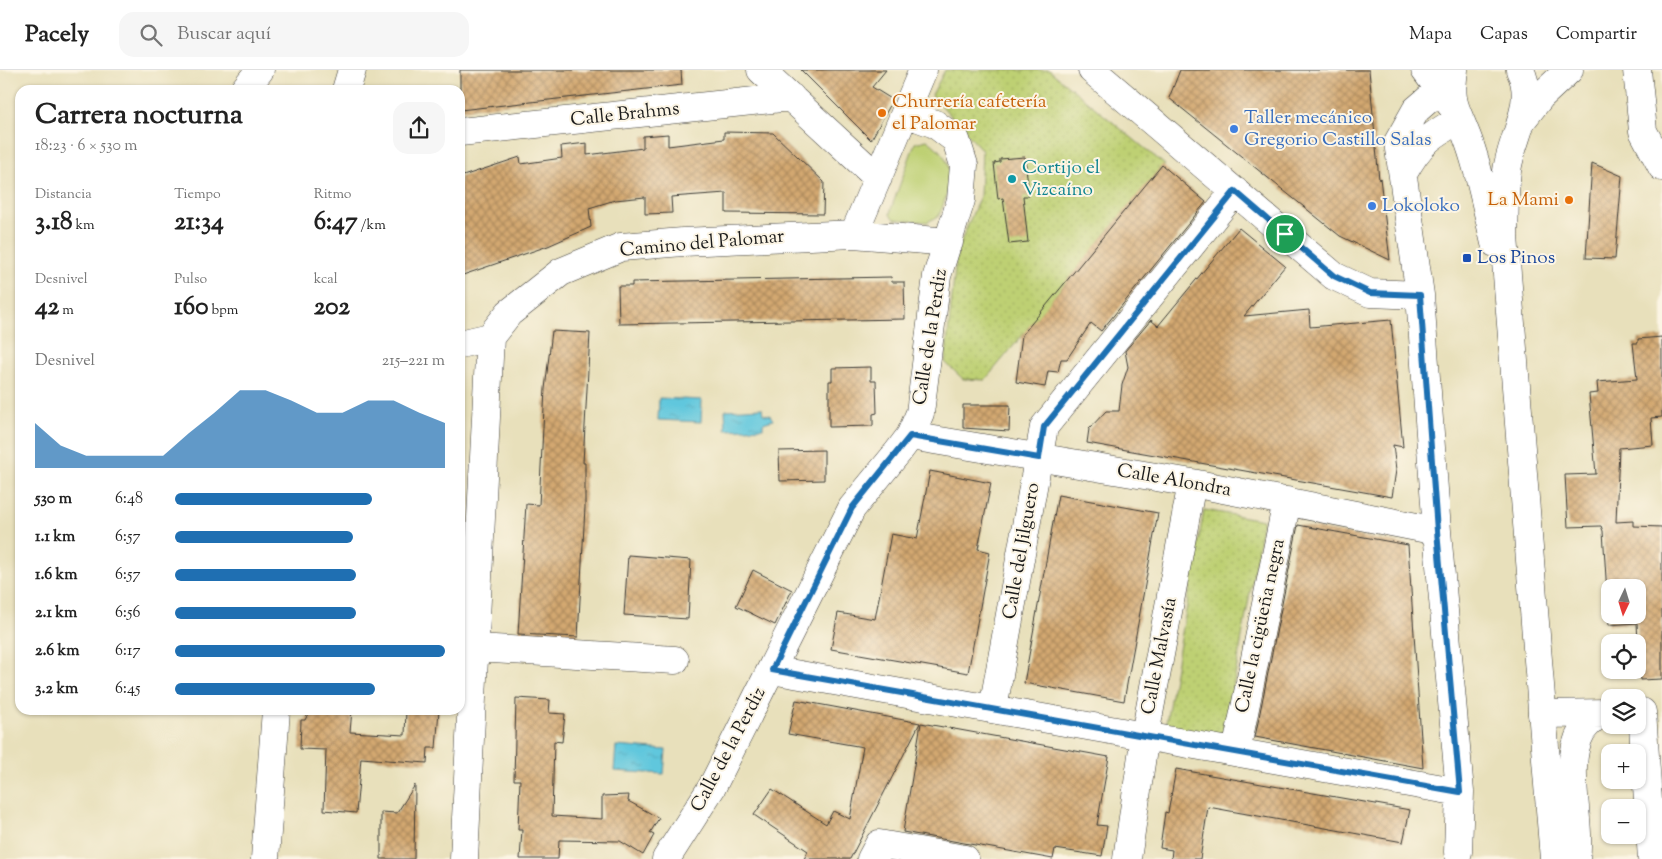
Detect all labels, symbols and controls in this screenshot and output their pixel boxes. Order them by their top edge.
search box [119,12,469,57]
text: Pacely [25,18,89,52]
icon: search [137,21,165,49]
text: Buscar aquí [177,21,271,48]
text: Mapa [1409,22,1452,48]
text: Capas [1480,22,1528,48]
text: Compartir [1556,22,1637,48]
place label: Churrería cafetería el Palomar [892,89,1047,138]
text: Carrera nocturna [35,96,243,136]
street label: Calle Brahms [569,96,681,134]
button: share [393,102,445,154]
place label: Taller mecánico Gregorio Castillo Salas [1244,105,1432,154]
marker: Churrería cafetería el Palomar [876,107,888,119]
marker: Taller mecánico Gregorio Castillo Salas [1228,123,1240,135]
text: 18:23 · 6 × 530 m [35,135,138,158]
place label: Cortijo el Vizcaíno [1022,155,1100,204]
marker: Cortijo el Vizcaíno [1006,173,1018,185]
text: Distancia [35,185,92,205]
text: Tiempo [174,185,221,205]
text: Ritmo [314,185,352,205]
place label: La Mami [1487,187,1559,214]
place label: Lokoloko [1382,193,1460,220]
marker: La Mami [1563,194,1575,206]
marker: Lokoloko [1366,200,1378,212]
text: 3.18 [35,205,72,241]
text: 21:34 [174,205,224,241]
text: 6:47 [314,205,357,241]
pin [1264,213,1306,255]
text: km [72,216,95,236]
text: /km [357,216,386,236]
icon: arrive [1271,220,1299,248]
street label: Camino del Palomar [619,223,785,265]
place label: Los Pinos [1477,245,1555,272]
marker: Los Pinos [1461,252,1473,264]
street label: Calle de la Perdiz [907,267,955,407]
text: Desnivel [35,270,88,290]
text: Pulso [174,270,207,290]
text: kcal [314,270,338,290]
text: 42 [35,290,59,326]
text: 160 [174,290,208,326]
text: 202 [314,290,350,326]
text: m [59,301,74,321]
text: bpm [208,301,238,321]
text: Desnivel [35,350,95,373]
text: 215–221 m [382,350,445,373]
street label: Calle Alondra [1115,458,1233,504]
street label: Calle del Jilguero [997,481,1047,621]
text: 530 m [35,488,72,511]
text: 6:48 [115,488,143,511]
text: 1.1 km [35,526,75,549]
text: 6:57 [115,526,140,549]
street label: Calle la cigüeña negra [1229,536,1293,716]
text: 1.6 km [35,564,77,587]
text: 6:57 [115,564,140,587]
north arrow [1601,579,1646,624]
map controls [1601,579,1646,844]
street label: Calle Malvasía [1135,595,1185,717]
text: 2.1 km [35,602,77,625]
text: 6:56 [115,602,140,625]
button: locate [1601,634,1646,679]
text: 2.6 km [35,640,80,663]
text: 6:17 [115,640,140,663]
text: 3.2 km [35,678,78,701]
text: 6:45 [115,678,141,701]
street label: Calle de la Perdiz [685,683,773,817]
button: layers [1601,689,1646,734]
button: + [1601,744,1646,789]
button: − [1601,799,1646,844]

